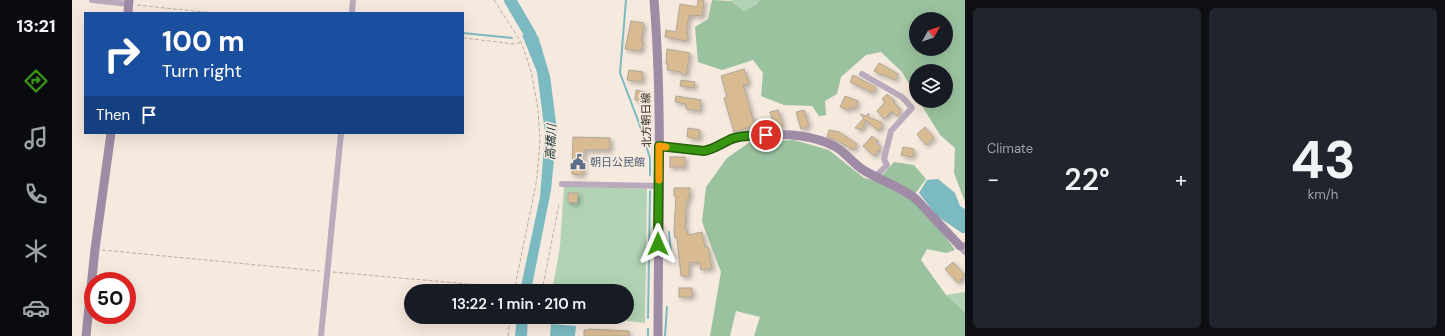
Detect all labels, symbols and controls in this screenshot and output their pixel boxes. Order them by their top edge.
north arrow [909,12,953,56]
map controls [909,12,953,108]
text: 13:21 [17,14,55,38]
text: 100 m [162,23,245,60]
icon: right [96,28,148,80]
text: Turn right [162,59,242,83]
button: layers [909,64,953,108]
icon: directions [22,67,50,95]
street label: 北方朝日線 [639,92,653,148]
icon: arrive [138,104,160,126]
text: Then [96,105,130,125]
pin [749,118,783,152]
water label: 高橋川 [542,122,560,160]
icon: music [22,124,50,152]
icon: arrive [755,124,777,146]
text: 43 [1290,126,1356,194]
text: Climate [987,140,1033,157]
public building icon: 朝日公民館 [569,153,587,171]
place label: 朝日公民館 [590,155,645,169]
text: 22° [1064,160,1110,199]
text: − [987,165,999,194]
text: + [1175,165,1187,194]
icon: phone [22,180,50,208]
text: km/h [1308,186,1338,203]
position arrow [637,223,679,265]
icon: climate [22,237,50,265]
speed limit sign: 50 [84,272,136,324]
icon: car [22,294,50,322]
text: 13:22 · 1 min · 210 m [452,294,586,314]

